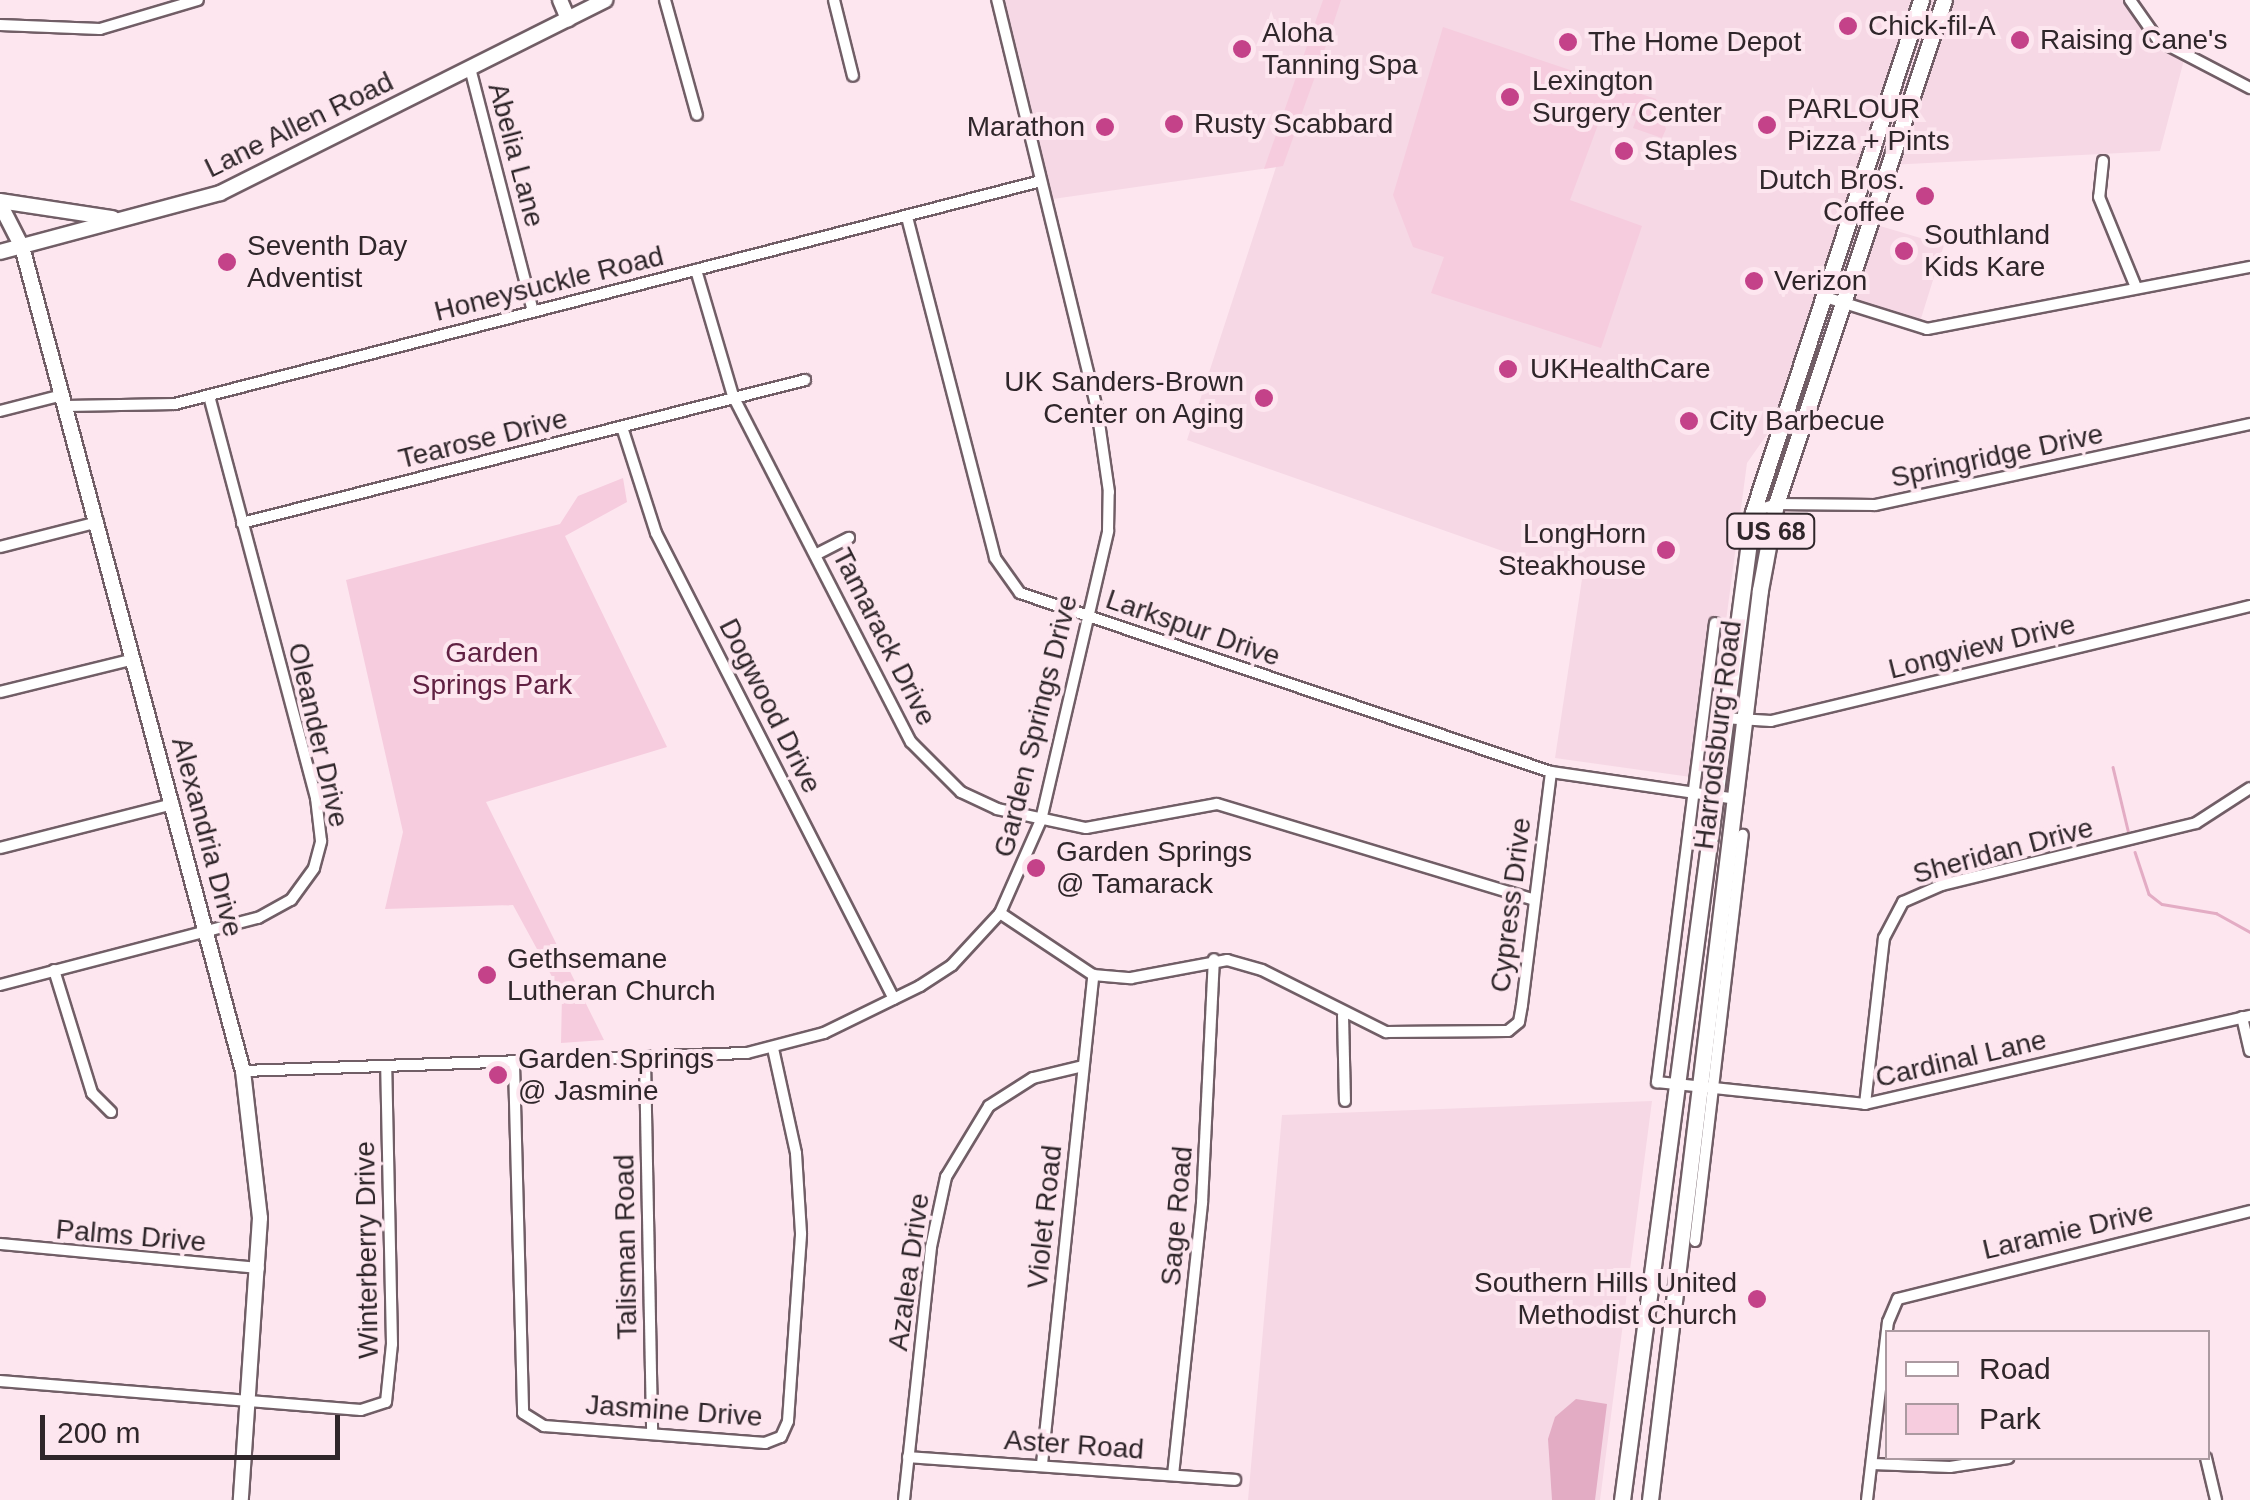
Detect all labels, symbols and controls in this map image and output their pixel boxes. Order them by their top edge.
place label: Chick-fil-A [1868,9,1996,43]
marker: Chick-fil-A [1837,15,1859,37]
place label: Aloha Tanning Spa [1262,16,1418,82]
place label: Raising Cane's [2040,23,2227,57]
place label: The Home Depot [1588,25,1801,59]
marker: Raising Cane's [2009,29,2031,51]
marker: The Home Depot [1557,31,1579,53]
marker: Aloha Tanning Spa [1231,38,1253,60]
place label: Lexington Surgery Center [1532,64,1722,130]
street label: Lane Allen Road [199,65,399,185]
street label: Abelia Lane [481,79,551,231]
marker: Lexington Surgery Center [1497,84,1523,110]
place label: PARLOUR Pizza + Pints [1787,92,1950,158]
place label: Rusty Scabbard [1194,107,1393,141]
place label: Marathon [967,110,1085,144]
marker: Rusty Scabbard [1163,113,1185,135]
marker: PARLOUR Pizza + Pints [1756,114,1778,136]
marker: Marathon [1094,116,1116,138]
place label: Staples [1644,134,1737,168]
marker: Staples [1613,140,1635,162]
place label: Dutch Bros. Coffee [1759,163,1905,229]
marker: Dutch Bros. Coffee [1914,185,1936,207]
place label: Southland Kids Kare [1924,218,2050,284]
place label: Seventh Day Adventist [247,229,407,295]
street label: Honeysuckle Road [431,239,667,329]
marker: Southland Kids Kare [1893,240,1915,262]
marker: Seventh Day Adventist [216,251,238,273]
place label: Verizon [1774,264,1867,298]
marker: Verizon [1743,270,1765,292]
place label: UKHealthCare [1530,352,1711,386]
marker: UKHealthCare [1495,356,1521,382]
place label: UK Sanders-Brown Center on Aging [1004,365,1244,431]
marker: UK Sanders-Brown Center on Aging [1253,387,1275,409]
street label: Tearose Drive [395,402,571,476]
place label: City Barbecue [1709,404,1885,438]
marker: City Barbecue [1678,410,1700,432]
street label: Springridge Drive [1888,417,2106,495]
road number: US 68 [1726,511,1816,551]
place label: LongHorn Steakhouse [1498,517,1646,583]
marker: LongHorn Steakhouse [1655,539,1677,561]
street label: Tamarack Drive [825,543,943,731]
street label: Larkspur Drive [1101,582,1285,674]
street label: Garden Springs Drive [987,591,1085,861]
street label: Longview Drive [1885,608,2079,686]
street label: Dogwood Drive [712,613,828,799]
street label: Harrodsburg Road [1687,619,1749,851]
park label: Garden Springs Park [412,636,572,702]
street label: Oleander Drive [280,639,356,831]
street label: Alexandria Drive [164,733,250,941]
street label: Sheridan Drive [1909,811,2097,891]
street label: Cypress Drive [1484,816,1538,994]
place label: Garden Springs @ Tamarack [1056,835,1252,901]
marker: Garden Springs @ Tamarack [1025,857,1047,879]
place label: Gethsemane Lutheran Church [507,942,716,1008]
marker: Gethsemane Lutheran Church [476,964,498,986]
street label: Cardinal Lane [1872,1023,2050,1095]
place label: Garden Springs @ Jasmine [518,1042,714,1108]
marker: Garden Springs @ Jasmine [487,1064,509,1086]
street label: Winterberry Drive [348,1141,386,1359]
street label: Violet Road [1021,1144,1069,1290]
street label: Sage Road [1154,1145,1200,1287]
street label: Talisman Road [608,1154,644,1340]
street label: Azalea Drive [881,1191,937,1353]
street label: Laramie Drive [1979,1195,2157,1267]
street label: Palms Drive [54,1213,208,1259]
place label: Southern Hills United Methodist Church [1474,1266,1737,1332]
marker: Southern Hills United Methodist Church [1746,1288,1768,1310]
legend [1885,1330,2210,1460]
text: Road [1979,1352,2051,1385]
street label: Jasmine Drive [584,1388,764,1434]
scale bar [45,1395,345,1457]
text: Park [1979,1402,2041,1435]
text: 200 m [57,1416,140,1449]
street label: Aster Road [1003,1423,1145,1467]

